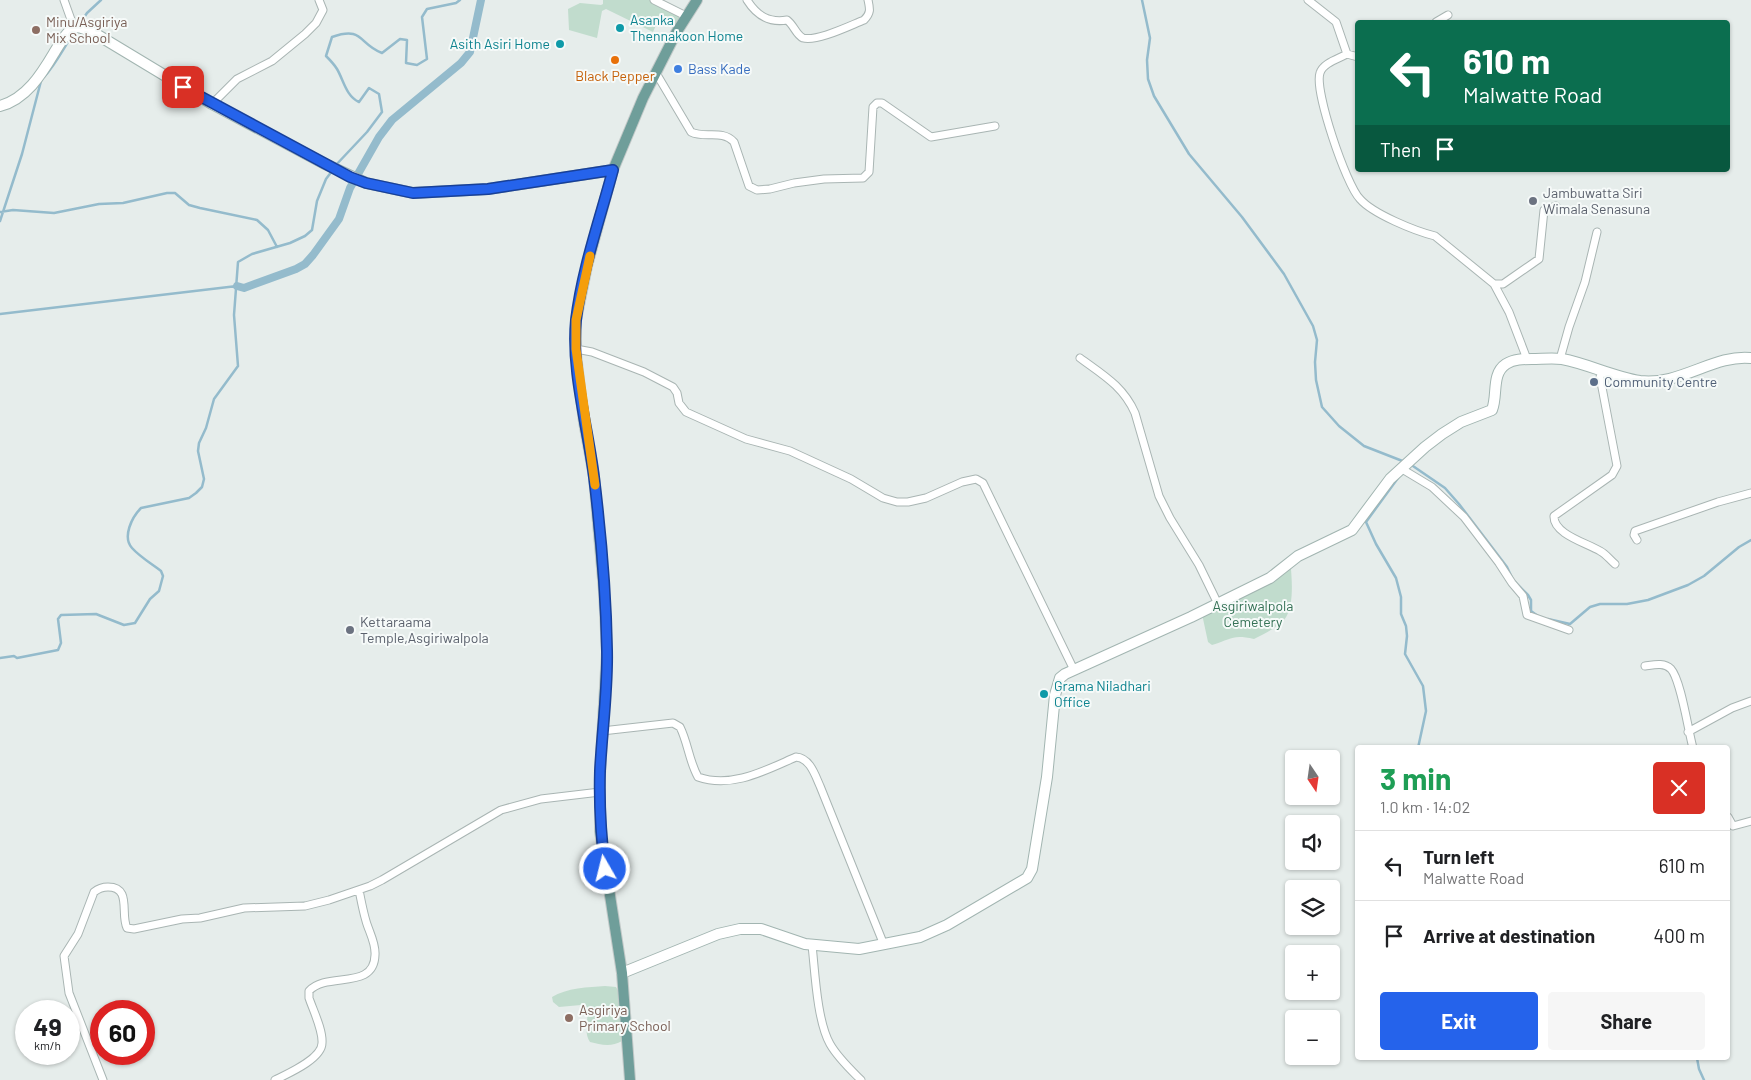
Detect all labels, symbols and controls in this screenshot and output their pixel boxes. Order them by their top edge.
place label: Asanka Thennakoon Home [630,11,743,44]
place label: Minu/Asgiriya Mix School [46,13,127,46]
marker: Asanka Thennakoon Home [614,22,626,34]
marker: Minu/Asgiriya Mix School [30,24,42,36]
place label: Asith Asiri Home [450,35,550,52]
marker: Asith Asiri Home [554,38,566,50]
text: 610 m [1463,39,1550,81]
icon: left [1380,40,1445,105]
marker: Black Pepper [609,54,621,66]
place label: Bass Kade [688,60,751,77]
marker: Bass Kade [672,63,684,75]
pin [162,66,204,108]
place label: Black Pepper [575,67,655,84]
icon: arrive [169,73,197,101]
text: Malwatte Road [1463,81,1602,107]
icon: arrive [1431,135,1459,163]
text: Then [1380,138,1421,161]
place label: Jambuwatta Siri Wimala Senasuna [1543,184,1650,217]
marker: Jambuwatta Siri Wimala Senasuna [1527,195,1539,207]
place label: Community Centre [1604,373,1717,390]
marker: Community Centre [1588,376,1600,388]
park label: Asgiriwalpola Cemetery [1213,597,1293,630]
place label: Kettaraama Temple,Asgiriwalpola [360,613,489,646]
marker: Kettaraama Temple,Asgiriwalpola [344,624,356,636]
place label: Grama Niladhari Office [1054,677,1151,710]
marker: Grama Niladhari Office [1038,688,1050,700]
north arrow [1285,750,1340,805]
map controls [1285,750,1340,1065]
text: 3 min [1380,760,1451,796]
button: close [1653,762,1705,814]
text: 1.0 km · 14:02 [1380,797,1470,816]
button: sound [1285,815,1340,870]
position arrow [578,842,630,894]
text: Turn left [1423,845,1494,868]
icon: left [1380,852,1408,880]
text: 610 m [1659,854,1705,877]
text: Malwatte Road [1423,868,1524,887]
button: layers [1285,880,1340,935]
icon: arrive [1380,922,1408,950]
text: Arrive at destination [1423,924,1595,947]
text: 400 m [1654,924,1705,947]
button: + [1285,945,1340,1000]
button: Exit [1380,992,1538,1050]
button: Share [1548,992,1705,1050]
speed limit sign: 60 [90,1000,155,1065]
place label: Asgiriya Primary School [579,1001,671,1034]
button: − [1285,1010,1340,1065]
text: 49 [33,1011,62,1041]
marker: Asgiriya Primary School [563,1012,575,1024]
text: km/h [34,1038,61,1052]

